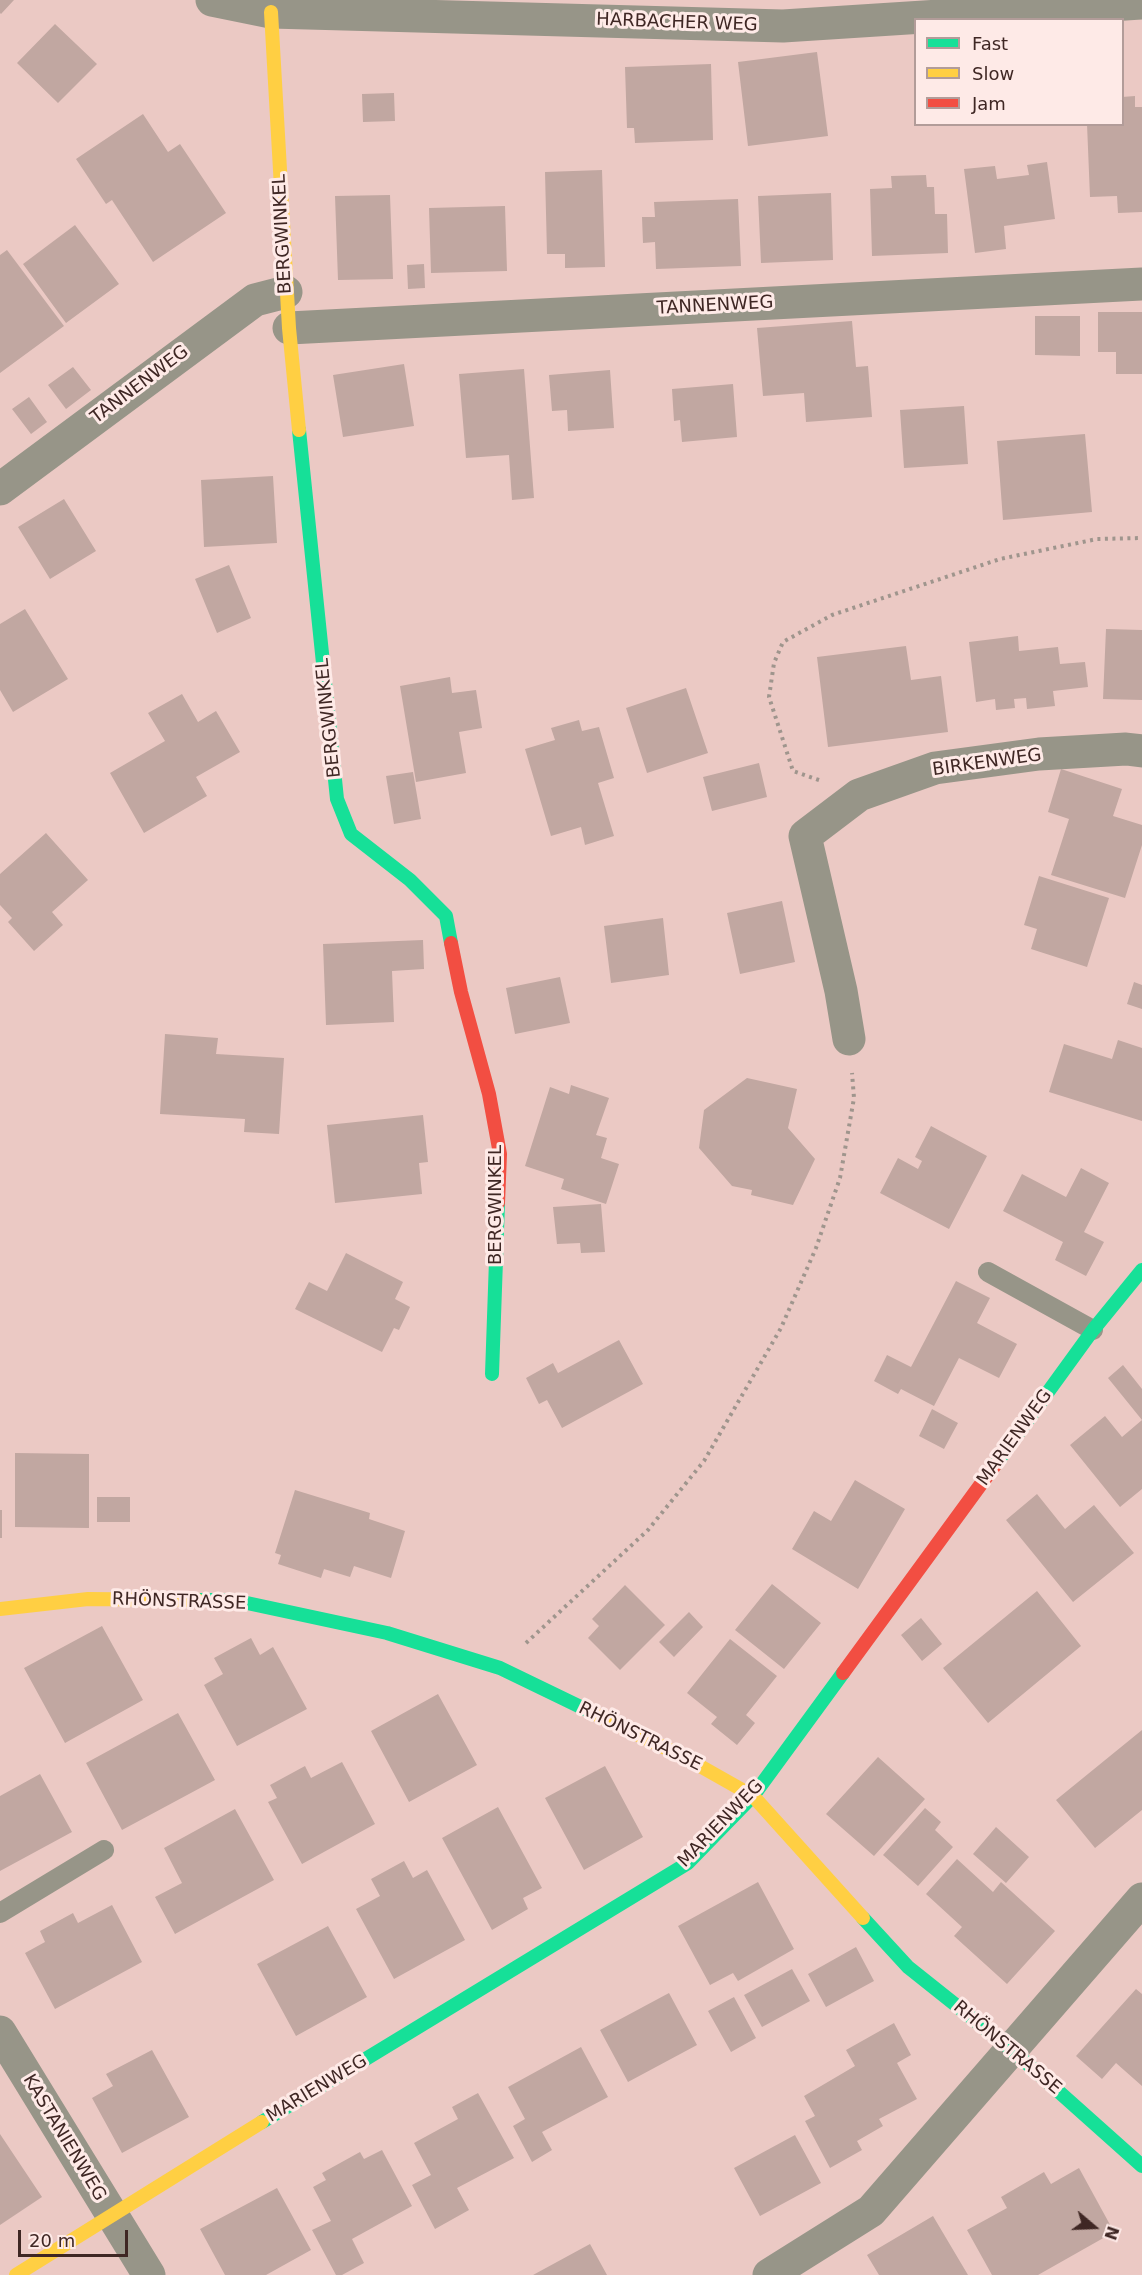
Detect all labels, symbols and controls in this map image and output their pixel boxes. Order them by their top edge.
street label: HARBACHER WEG [596,9,758,37]
legend [914,18,1124,126]
text: Fast [972,33,1008,54]
text: Slow [972,63,1014,84]
text: Jam [972,93,1006,114]
street label: BERGWINKEL [269,174,297,294]
street label: TANNENWEG [656,292,774,320]
street label: TANNENWEG [87,341,193,429]
street label: BERGWINKEL [312,657,346,779]
street label: BIRKENWEG [931,745,1043,781]
street label: BERGWINKEL [485,1145,507,1265]
street label: MARIENWEG [973,1386,1057,1490]
street label: RHÖNSTRASSE [111,1589,247,1615]
street label: RHÖNSTRASSE [575,1698,705,1776]
street label: MARIENWEG [674,1776,768,1872]
street label: RHÖNSTRASSE [949,1997,1065,2099]
street label: MARIENWEG [263,2050,371,2128]
street label: KASTANIENWEG [18,2071,110,2205]
north arrow [1064,2197,1124,2257]
scale bar [21,2218,130,2256]
text: N [1100,2224,1123,2242]
text: 20 m [29,2230,75,2251]

